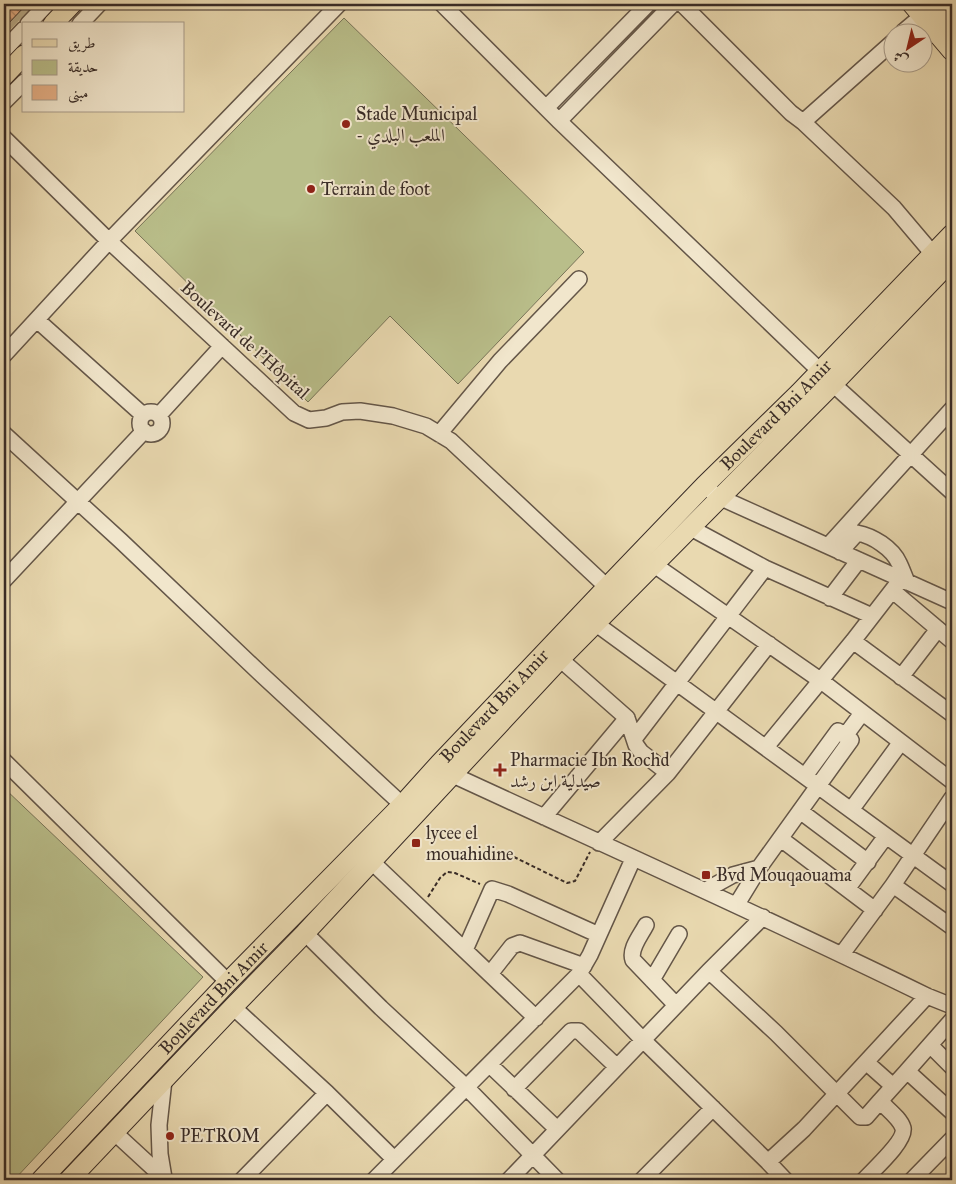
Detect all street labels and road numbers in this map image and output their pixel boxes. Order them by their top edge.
street label: Boulevard de l'Hôpital [176,276,314,404]
street label: Boulevard Bni Amir [716,355,836,475]
street label: Boulevard Bni Amir [435,644,553,767]
street label: Boulevard Bni Amir [154,937,273,1059]

